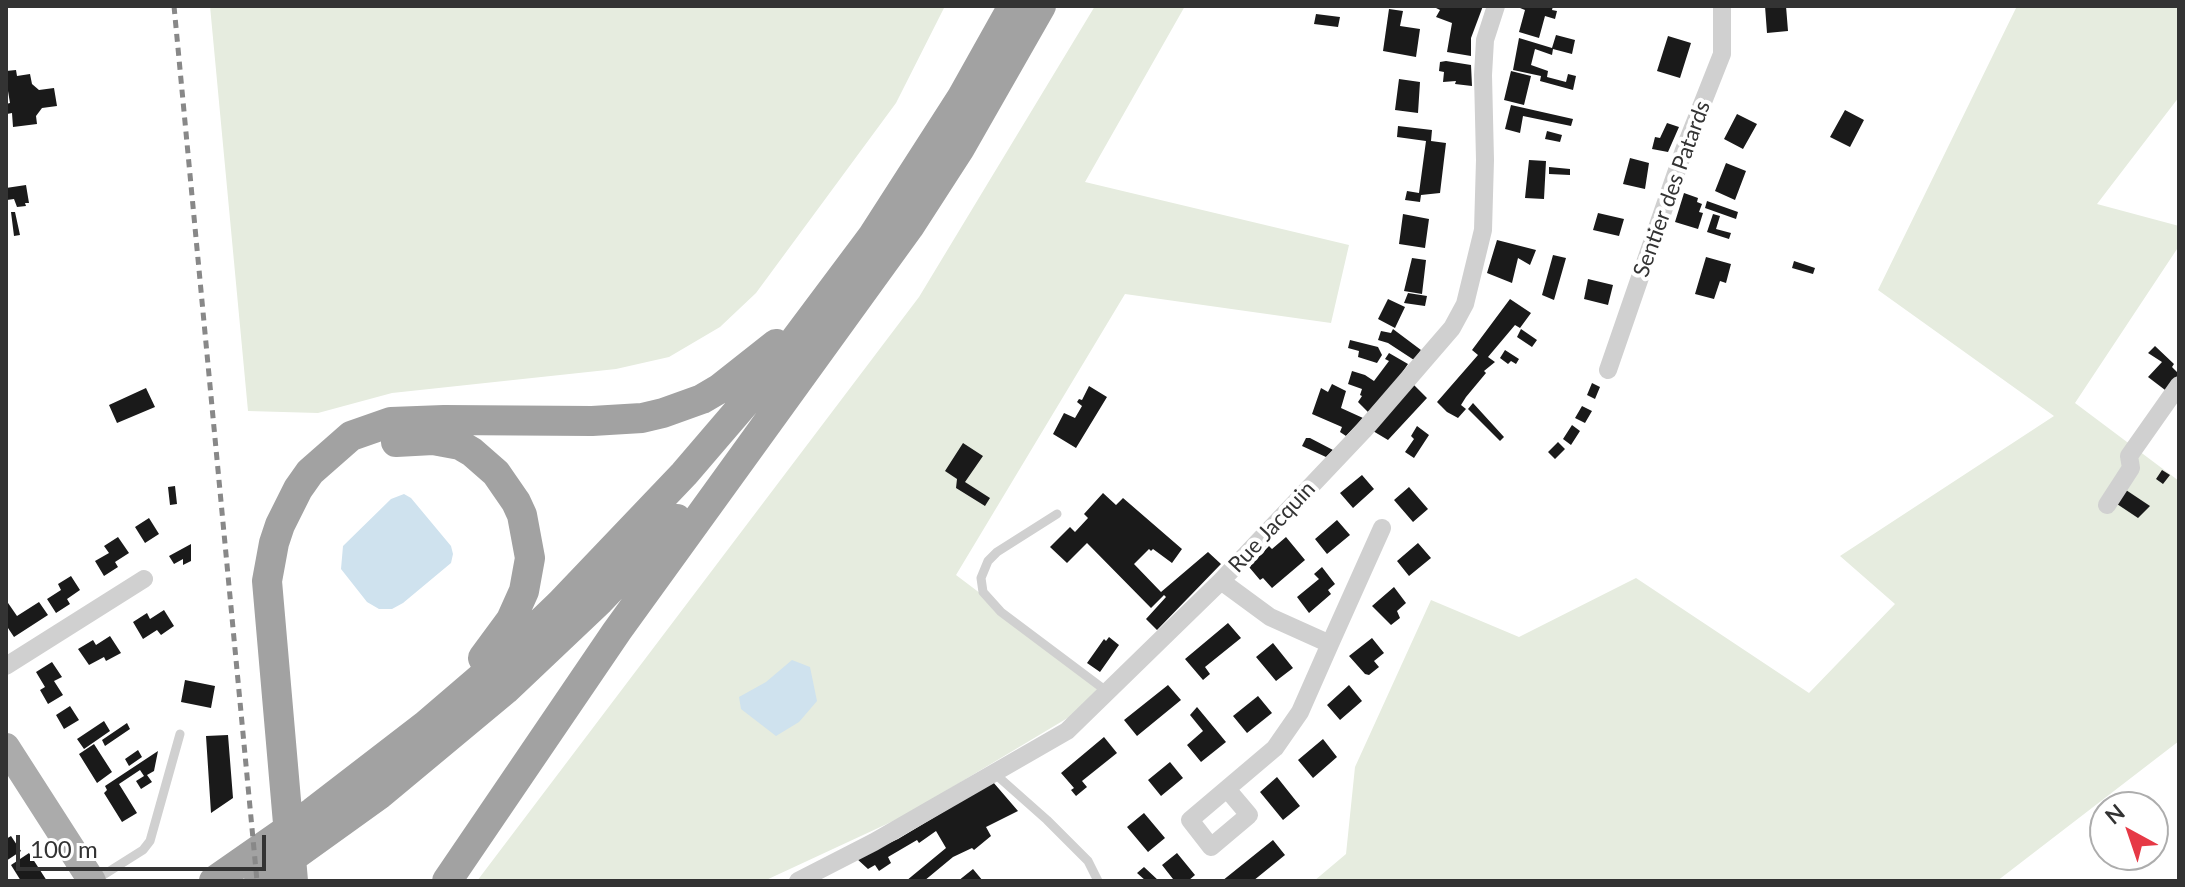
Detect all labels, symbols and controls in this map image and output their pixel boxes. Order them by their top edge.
street label: Sentier des Patards [1628,97,1716,281]
street label: Rue Jacquin [1223,476,1321,578]
north arrow [2089,791,2169,871]
text: N [2099,798,2130,830]
scale bar [20,819,270,869]
text: 100 m [30,834,98,863]

